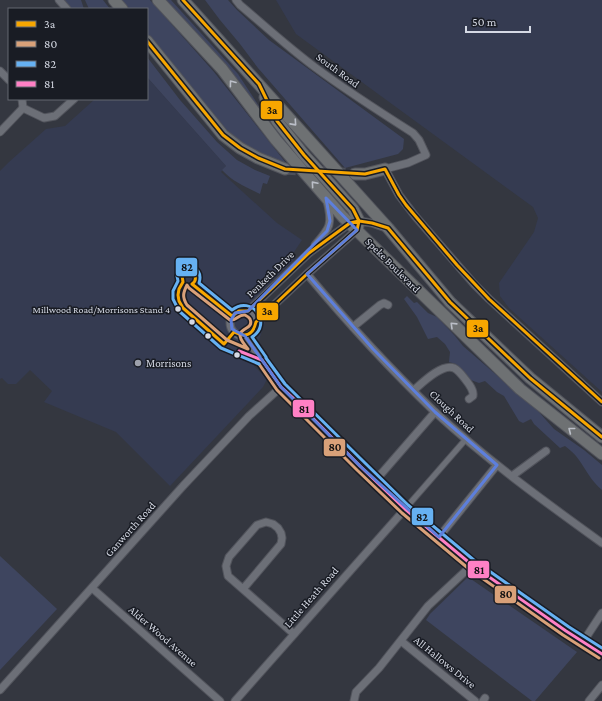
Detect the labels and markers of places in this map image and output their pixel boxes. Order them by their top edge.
place label: Millwood Road/Morrisons Stand 4 [33,304,170,315]
marker: Millwood Road/Morrisons Stand 4 [173,304,183,314]
unlabelled marker [187,317,197,327]
unlabelled marker [203,331,213,341]
unlabelled marker [232,350,242,360]
place label: Morrisons [146,357,191,369]
marker: Morrisons [133,358,143,368]

